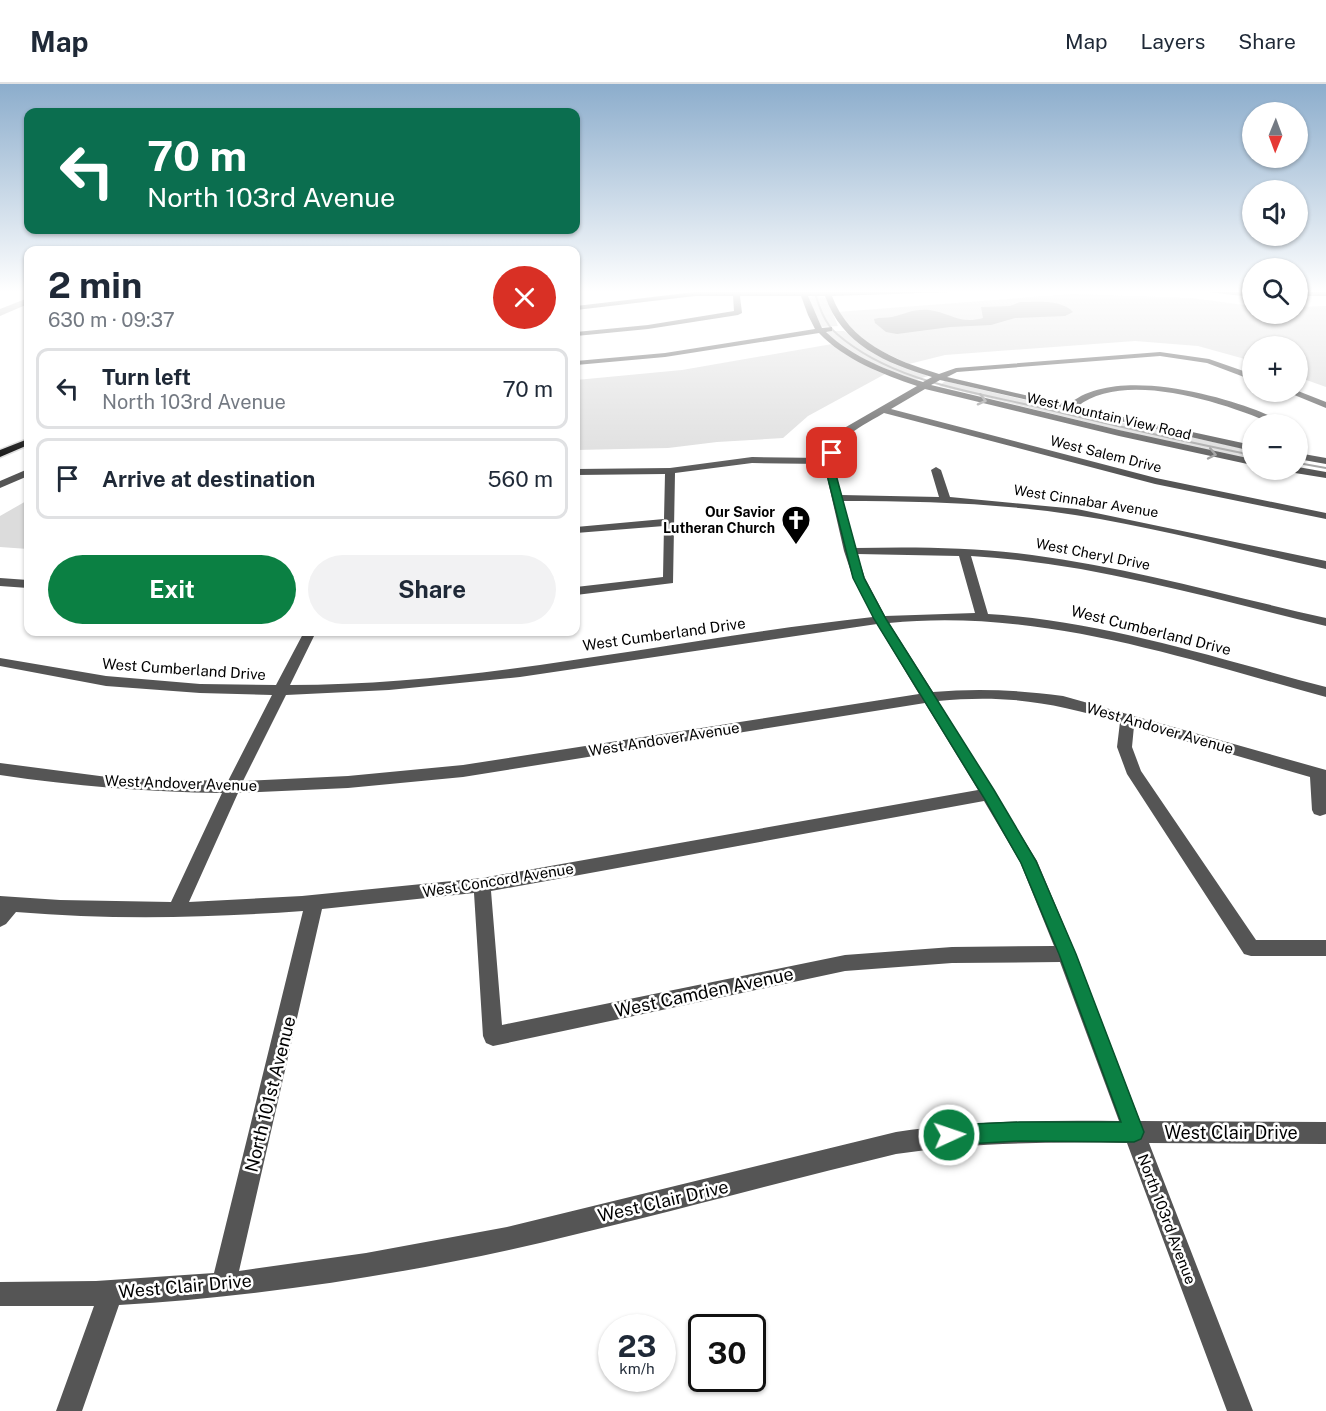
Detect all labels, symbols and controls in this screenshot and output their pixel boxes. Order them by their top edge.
text: Map [30,25,89,58]
text: Map [1065,29,1108,54]
text: Layers [1141,29,1205,54]
text: Share [1238,29,1296,54]
north arrow [1242,102,1308,168]
map controls [1242,102,1308,480]
text: 70 m [147,131,247,180]
icon: left [48,132,126,210]
button: sound [1242,180,1308,246]
text: North 103rd Avenue [147,181,395,213]
button: search [1242,258,1308,324]
text: 2 min [48,264,142,306]
button: close [493,266,556,329]
text: 630 m · 09:37 [48,308,175,332]
button: + [1242,336,1308,402]
text: Turn left [102,364,191,390]
icon: left [51,372,84,405]
text: 70 m [502,376,553,402]
street label: West Mountain View Road [1025,389,1193,443]
text: North 103rd Avenue [102,390,286,414]
one-way arrow [976,392,986,405]
button: − [1242,414,1308,480]
pin [806,427,857,478]
street label: West Salem Drive [1049,432,1163,476]
icon: arrive [815,436,848,469]
one-way arrow [1207,447,1217,460]
icon: arrive [51,462,84,495]
text: Arrive at destination [102,466,315,492]
text: 560 m [488,466,553,492]
street label: West Cinnabar Avenue [1012,482,1160,520]
place label: Our Savior Lutheran Church [663,504,775,536]
church icon: Our Savior Lutheran Church [780,504,812,546]
street label: West Cheryl Drive [1034,535,1152,573]
button: Exit [48,555,296,624]
button: Share [308,555,556,624]
street label: West Cumberland Drive [1069,602,1233,658]
street label: West Cumberland Drive [581,614,747,654]
street label: West Cumberland Drive [101,655,267,683]
street label: West Andover Avenue [1084,699,1236,757]
street label: West Andover Avenue [587,719,741,759]
street label: West Andover Avenue [104,772,258,794]
street label: West Concord Avenue [421,860,575,900]
street label: West Camden Avenue [613,963,795,1021]
street label: North 101st Avenue [240,1014,300,1174]
position arrow [917,1103,981,1167]
street label: West Clair Drive [1164,1122,1298,1143]
street label: North 103rd Avenue [1134,1152,1200,1286]
street label: West Clair Drive [596,1176,730,1226]
street label: West Clair Drive [118,1270,252,1302]
speed limit sign: 30 [688,1314,766,1392]
text: 23 [617,1328,657,1364]
text: km/h [619,1360,655,1377]

